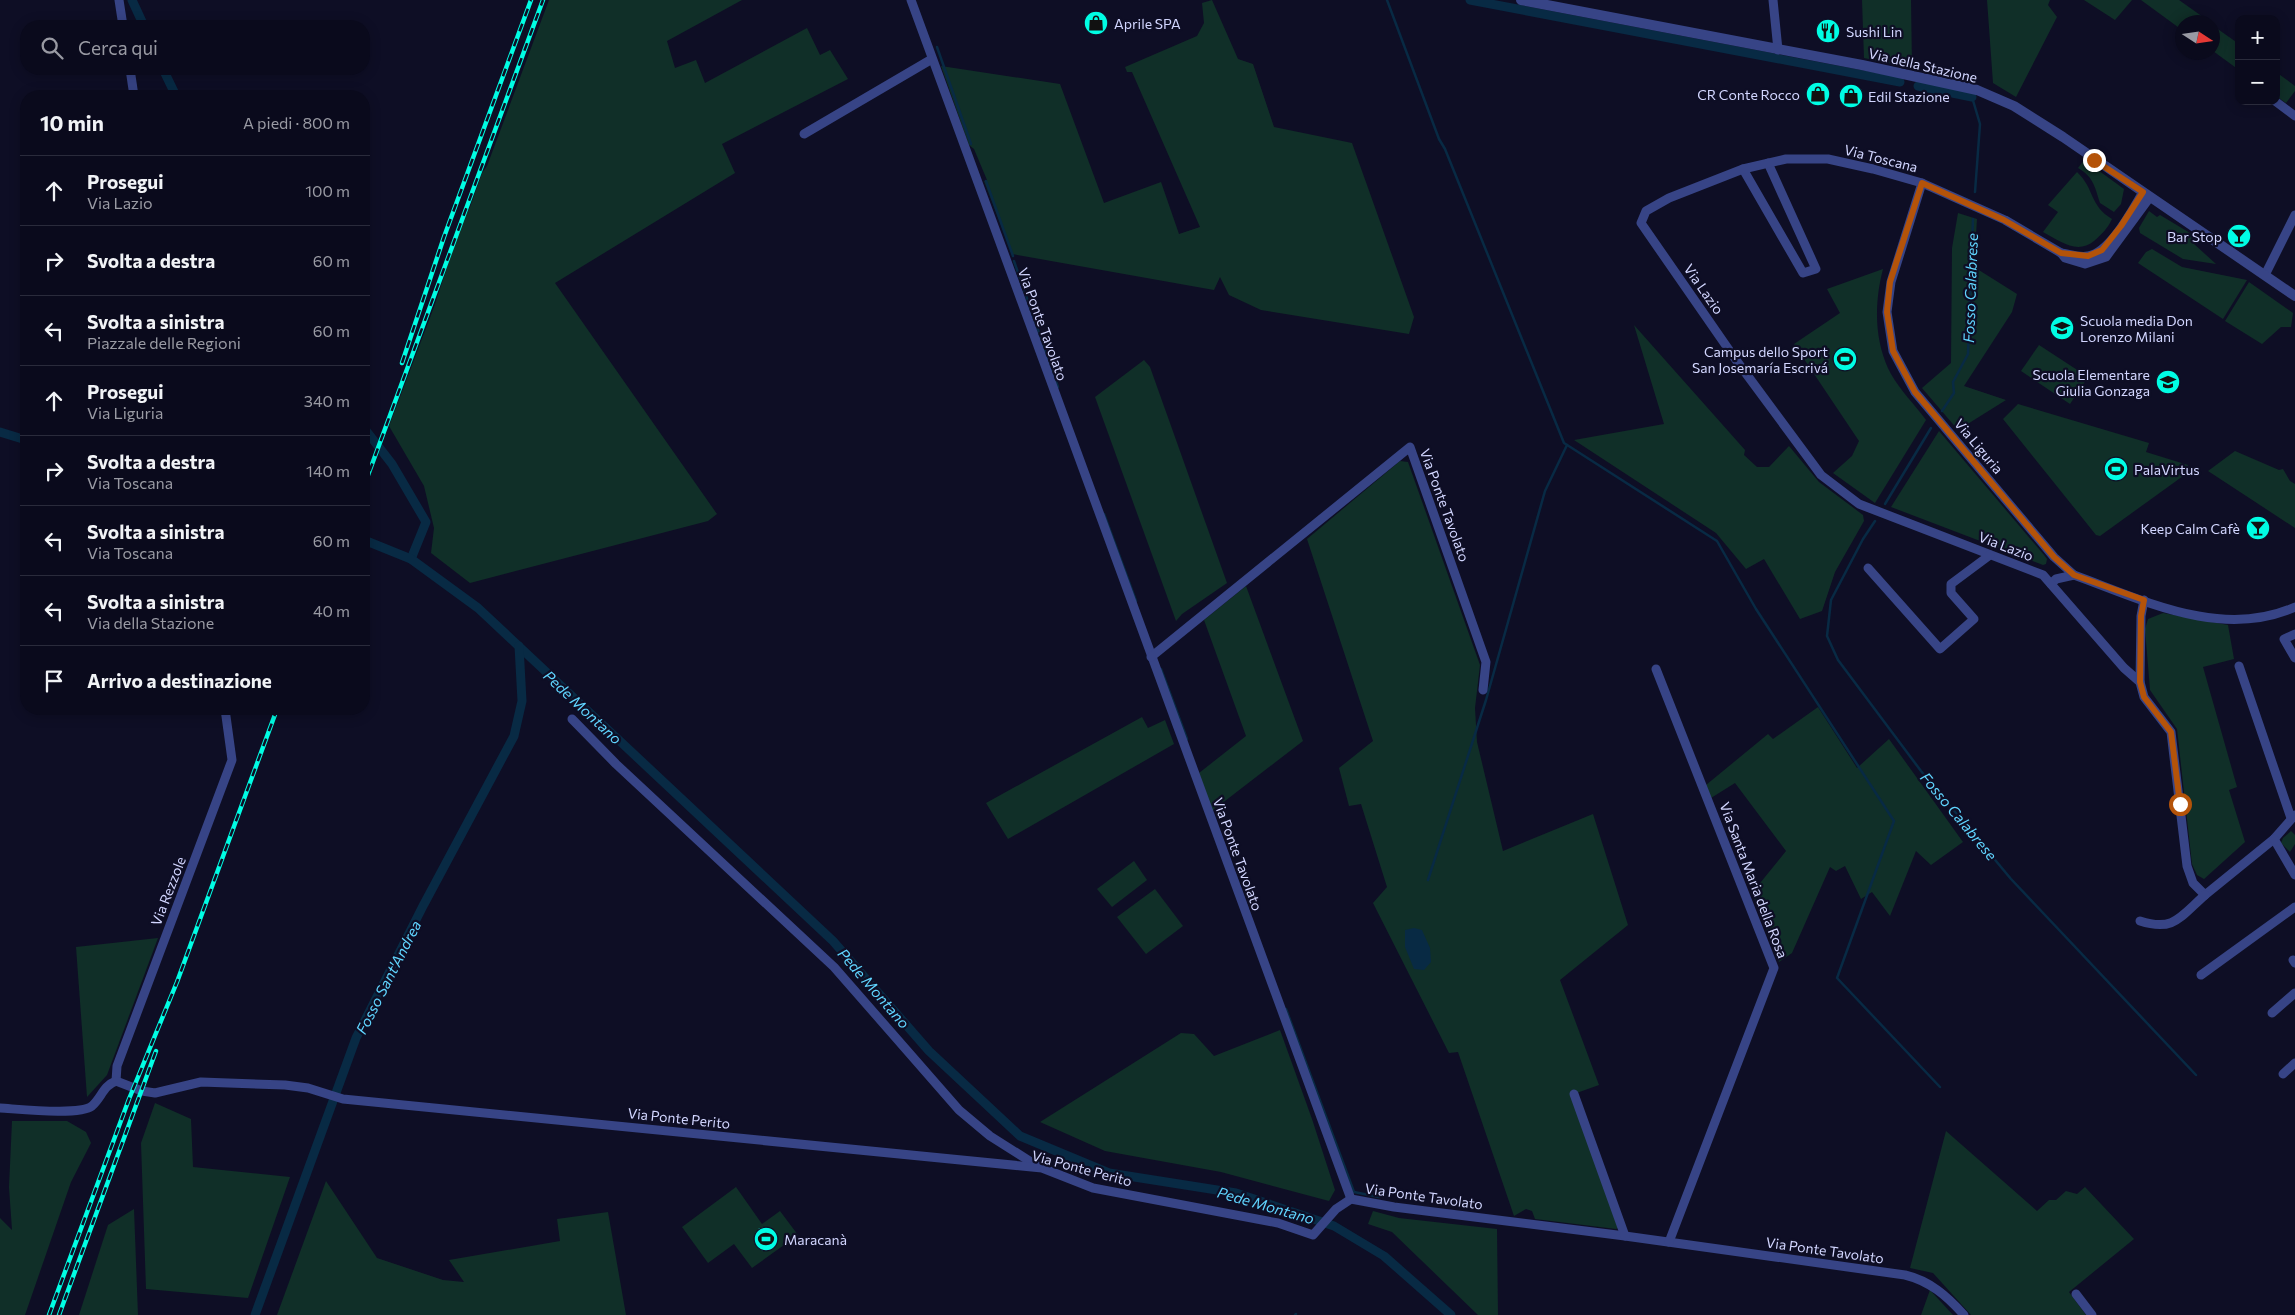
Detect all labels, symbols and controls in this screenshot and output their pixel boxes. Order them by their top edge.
shop icon: Aprile SPA [1083,10,1109,36]
place label: Aprile SPA [1114,15,1181,32]
north arrow [2175,15,2220,60]
map controls [2235,15,2280,105]
button: + [2235,15,2280,60]
restaurant icon: Sushi Lin [1815,18,1841,44]
search box [20,20,370,75]
place label: Sushi Lin [1846,23,1902,40]
icon: search [38,34,66,62]
text: Cerca qui [78,36,158,59]
street label: Via della Stazione [1867,44,1979,86]
button: − [2235,60,2280,105]
shop icon: CR Conte Rocco [1805,81,1831,107]
shop icon: Edil Stazione [1838,83,1864,109]
place label: CR Conte Rocco [1697,86,1800,103]
place label: Edil Stazione [1868,88,1950,105]
text: 10 min [40,110,104,135]
text: A piedi · 800 m [243,113,350,132]
street label: Via Toscana [1842,141,1920,175]
route end [2083,149,2106,172]
text: Prosegui [87,170,164,193]
icon: ahead [40,177,68,205]
text: 100 m [305,181,350,200]
text: Via Lazio [87,193,153,212]
bar icon: Bar Stop [2226,223,2252,249]
place label: Bar Stop [2167,228,2222,245]
water label: Fosso Calabrese [1959,233,1981,343]
icon: right [40,247,68,275]
text: Svolta a destra [87,249,215,272]
text: 60 m [313,251,350,270]
street label: Via Lazio [1681,261,1727,317]
street label: Via Ponte Tavolato [1015,265,1071,383]
text: Svolta a sinistra [87,310,225,333]
place label: Scuola media Don Lorenzo Milani [2080,312,2193,345]
school or university icon: Scuola media Don Lorenzo Milani [2049,315,2075,341]
icon: left [40,317,68,345]
text: 60 m [313,321,350,340]
text: Piazzale delle Regioni [87,333,241,352]
place label: Campus dello Sport San Josemaría Escrivá [1692,343,1828,376]
sports icon: Campus dello Sport San Josemaría Escrivá [1832,346,1858,372]
place label: Scuola Elementare Giulia Gonzaga [2032,366,2150,399]
school or university icon: Scuola Elementare Giulia Gonzaga [2155,369,2181,395]
text: Prosegui [87,380,164,403]
icon: ahead [40,387,68,415]
text: 340 m [304,391,350,410]
text: Via Liguria [87,403,163,422]
street label: Via Liguria [1951,415,2007,477]
street label: Via Ponte Tavolato [1417,446,1473,564]
text: Svolta a destra [87,450,215,473]
sports icon: PalaVirtus [2103,456,2129,482]
icon: right [40,457,68,485]
text: 140 m [306,461,350,480]
place label: PalaVirtus [2134,461,2200,478]
text: Via Toscana [87,473,173,492]
bar icon: Keep Calm Cafè [2245,515,2271,541]
text: Svolta a sinistra [87,520,225,543]
place label: Keep Calm Cafè [2141,520,2240,537]
icon: left [40,527,68,555]
street label: Via Lazio [1976,528,2036,564]
text: 60 m [313,531,350,550]
text: Via Toscana [87,543,173,562]
text: Svolta a sinistra [87,590,225,613]
icon: left [40,597,68,625]
text: 40 m [313,601,350,620]
text: Via della Stazione [87,613,214,632]
water label: Pede Montano [540,666,626,748]
icon: arrive [40,667,68,695]
text: Arrivo a destinazione [87,669,272,692]
water label: Fosso Calabrese [1917,768,2001,864]
route start [2169,793,2192,816]
street label: Via Ponte Tavolato [1210,795,1266,913]
street label: Via Santa Maria della Rosa [1716,800,1792,960]
street label: Via Rezzole [147,854,189,928]
water label: Fosso Sant'Andrea [352,917,425,1037]
water label: Pede Montano [834,944,914,1032]
street label: Via Ponte Perito [627,1104,731,1132]
street label: Via Ponte Perito [1030,1146,1134,1190]
street label: Via Ponte Tavolato [1364,1179,1484,1213]
water label: Pede Montano [1215,1183,1317,1227]
sports icon: Maracanà [753,1226,779,1252]
place label: Maracanà [784,1231,847,1248]
street label: Via Ponte Tavolato [1765,1233,1885,1267]

